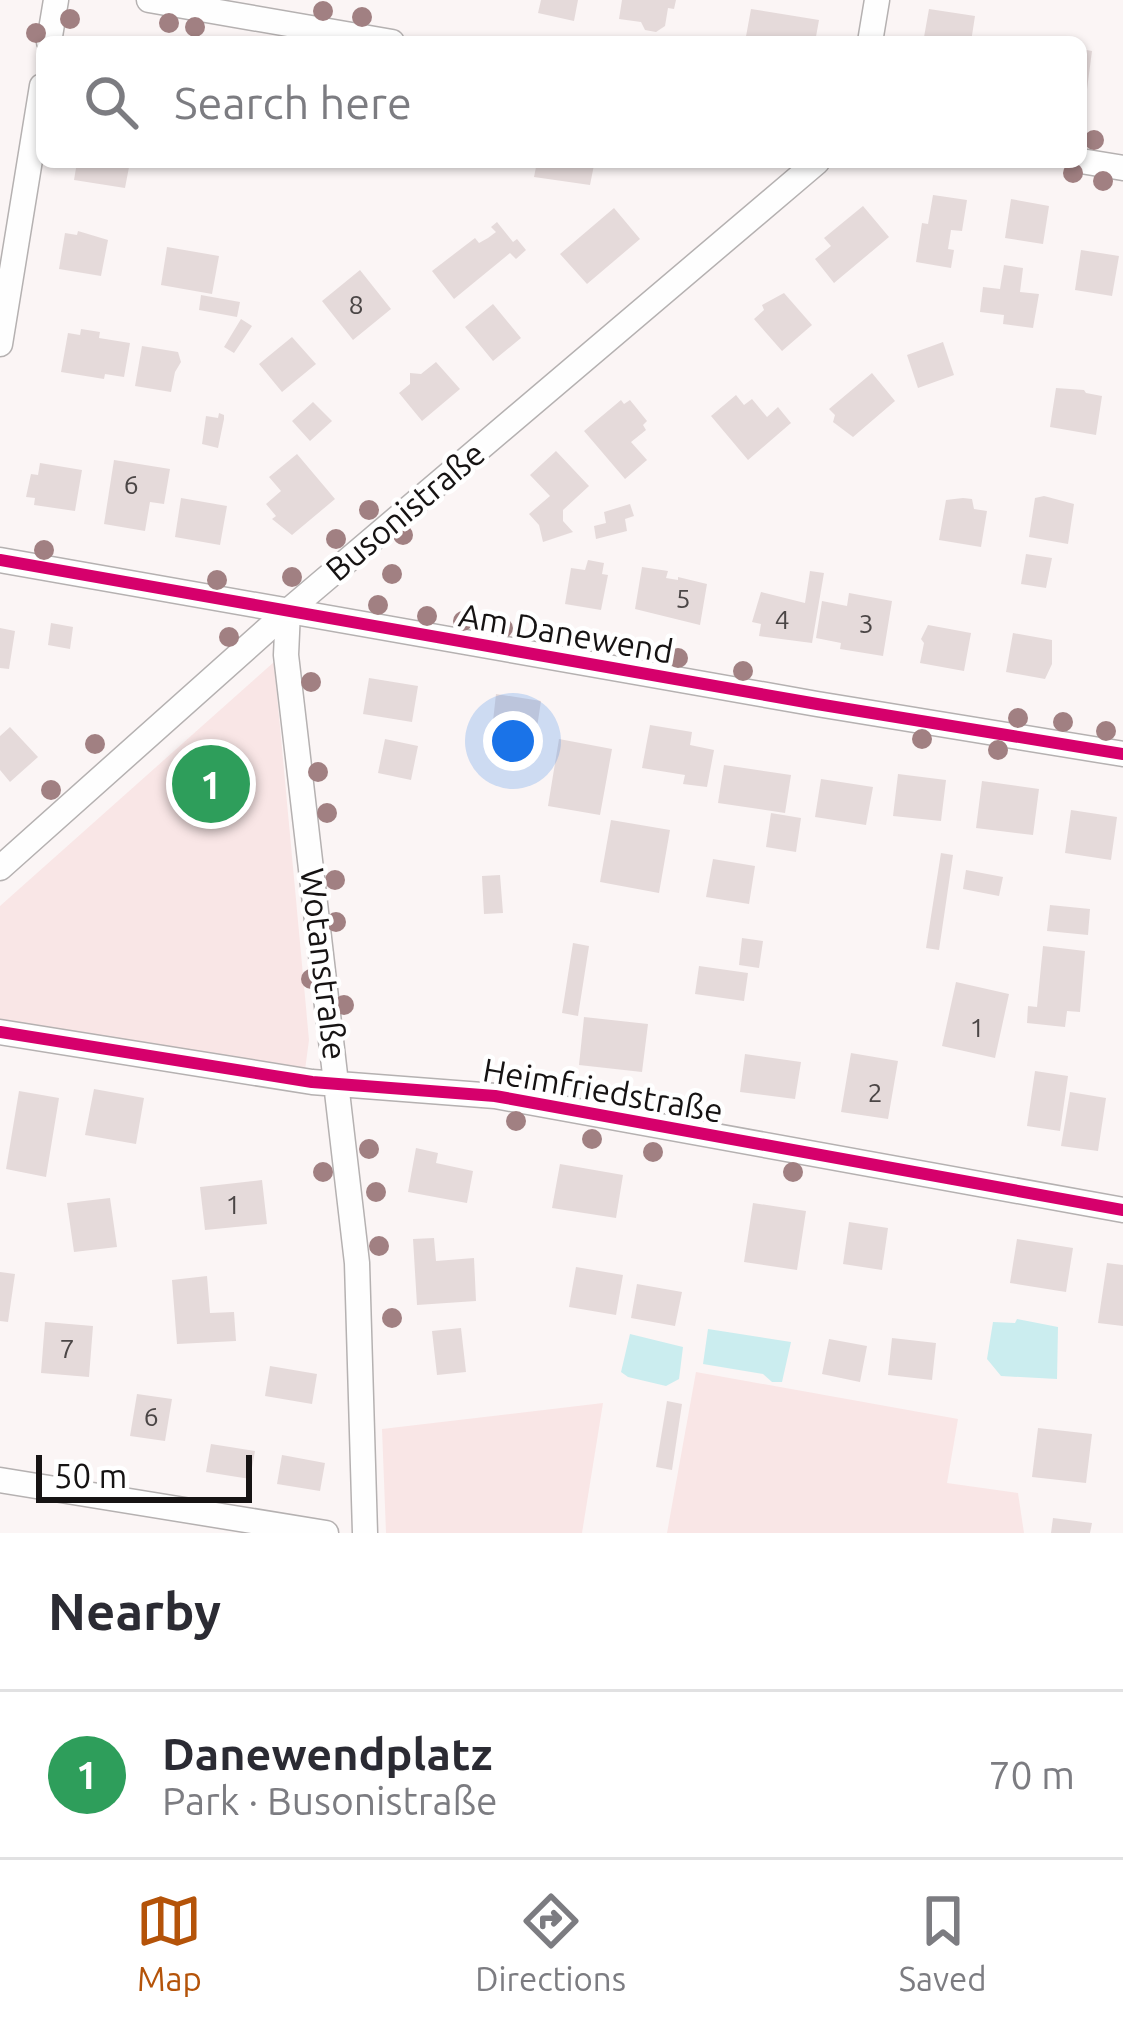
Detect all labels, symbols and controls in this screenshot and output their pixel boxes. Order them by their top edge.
search box [36,36,1087,168]
icon: search [78,69,144,135]
text: Search here [174,77,412,128]
house number: 8 [348,289,364,319]
street label: Busonistraße [318,434,491,588]
house number: 6 [123,469,139,499]
house number: 5 [675,583,691,613]
street label: Am Danewend [456,595,676,670]
house number: 4 [774,604,790,634]
house number: 3 [858,608,874,638]
your location [483,711,543,771]
pin: 1 [172,739,250,829]
street label: Wotanstraße [294,866,355,1062]
house number: 1 [969,1012,985,1042]
street label: Heimfriedstraße [480,1050,726,1129]
house number: 2 [867,1077,883,1107]
house number: 1 [225,1189,241,1219]
house number: 7 [59,1333,75,1363]
house number: 6 [143,1401,159,1431]
scale bar [36,1449,252,1502]
text: 50 m [54,1457,127,1494]
text: Nearby [48,1582,221,1640]
text: Danewendplatz [162,1728,492,1779]
text: 1 [76,1753,98,1796]
text: 70 m [988,1753,1075,1796]
text: Park · Busonistraße [162,1779,498,1822]
tab: Map [136,1888,202,1997]
tab: Directions [475,1888,626,1997]
tab: Saved [899,1888,987,1997]

